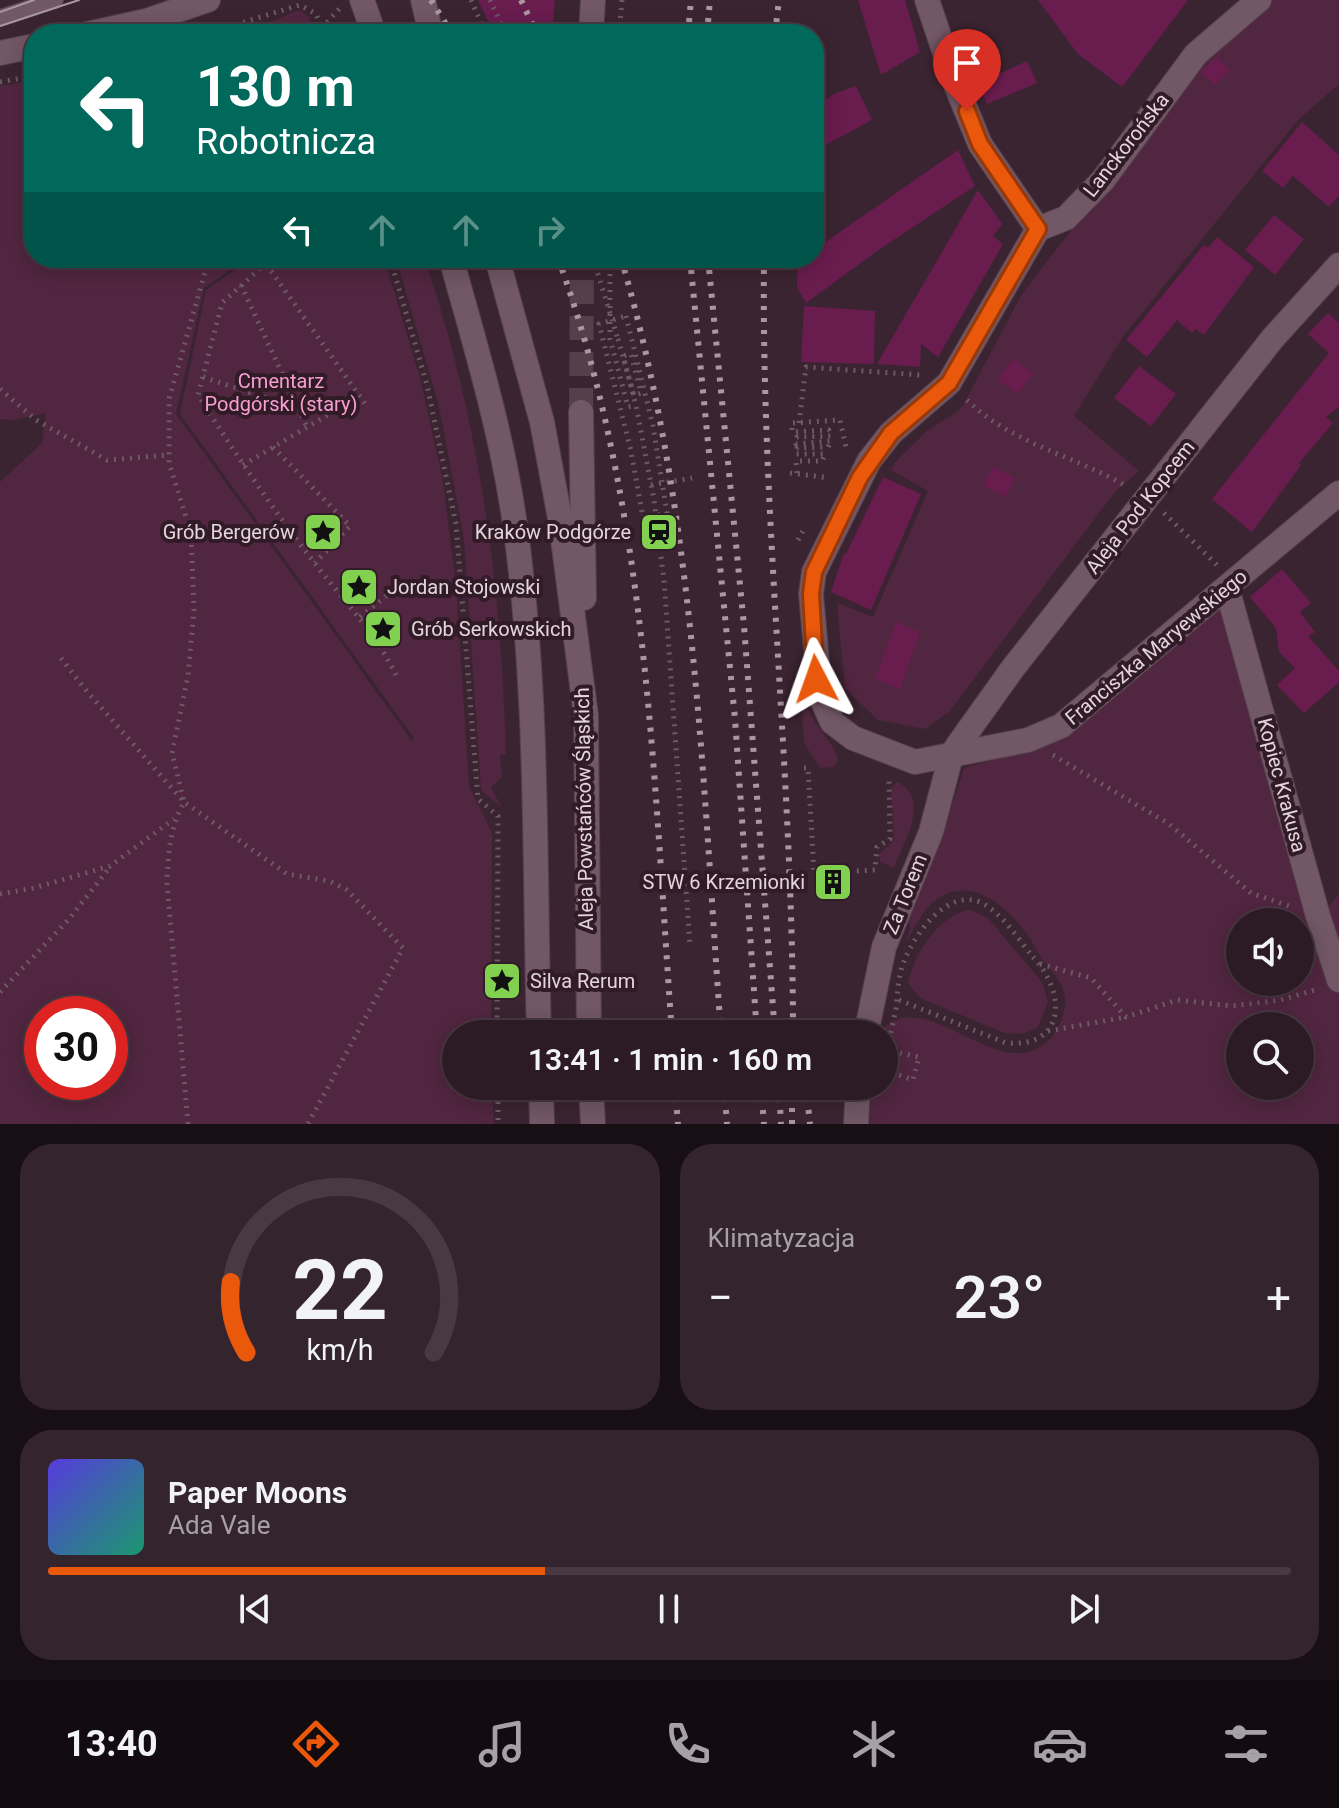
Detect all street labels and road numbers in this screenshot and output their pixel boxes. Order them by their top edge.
street label: Lanckorońska [1078,88,1174,202]
street label: Aleja Pod Kopcem [1080,435,1200,579]
street label: Franciszka Maryewskiego [1060,564,1252,730]
street label: Aleja Powstańców Śląskich [570,687,598,931]
street label: Kopiec Krakusa [1253,715,1311,855]
street label: Za Torem [878,850,932,938]

